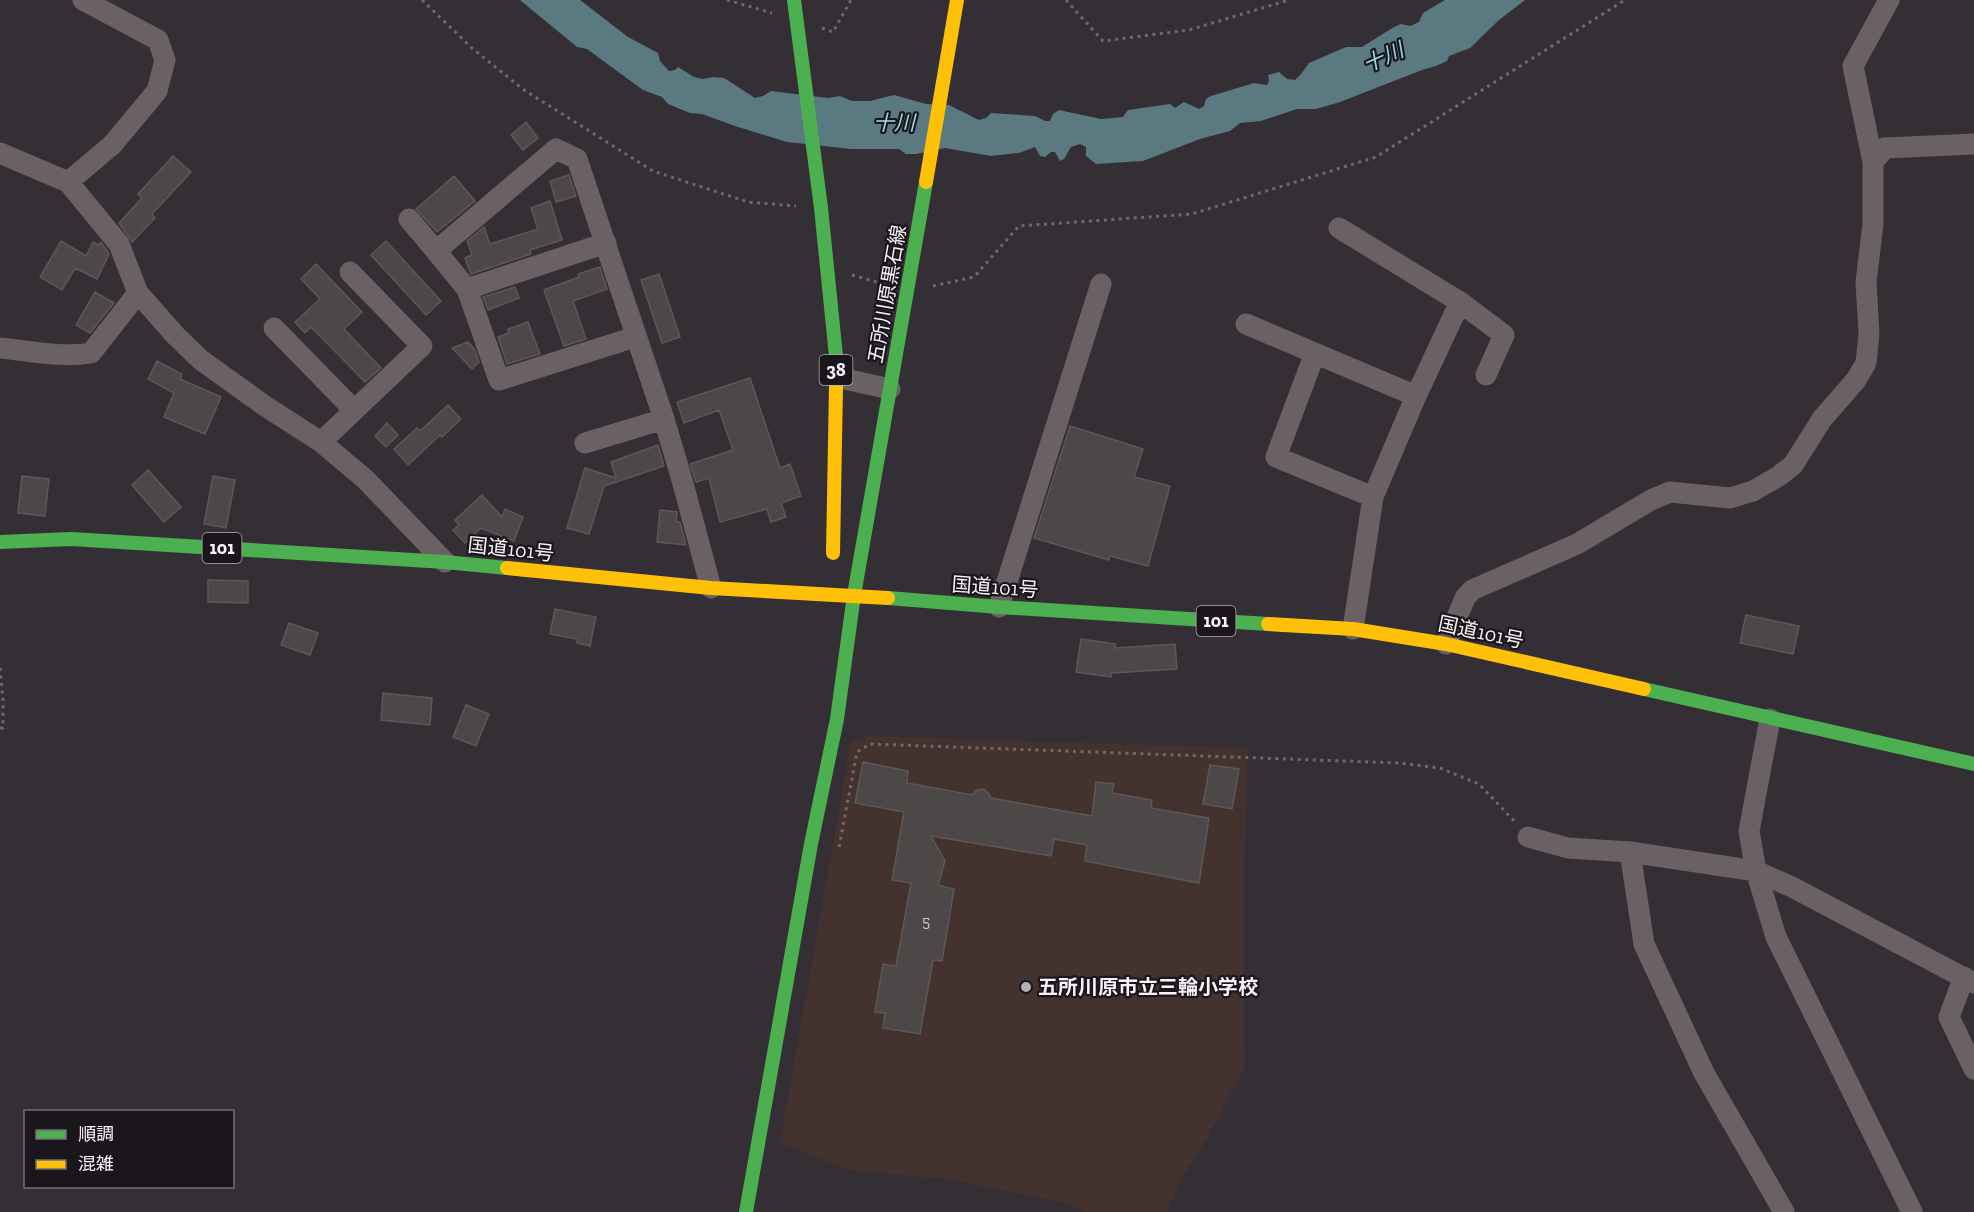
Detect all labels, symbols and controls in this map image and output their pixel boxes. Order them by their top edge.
water label: 十川 [1359,36,1409,77]
water label: 十川 [873,110,917,135]
street label: 五所川原黒石線 [863,223,911,365]
road number: 38 [820,355,852,385]
road number: 101 [202,533,242,563]
street label: 国道101号 [467,533,555,565]
street label: 国道101号 [951,572,1039,602]
road number: 101 [1196,606,1236,636]
street label: 国道101号 [1436,611,1526,653]
house number: 5 [922,912,930,931]
place label: 五所川原市立三輪小学校 [1038,975,1258,999]
marker: 五所川原市立三輪小学校 [1019,980,1033,994]
legend [24,1110,234,1188]
text: 順調 [78,1123,114,1145]
text: 混雑 [78,1153,114,1175]

